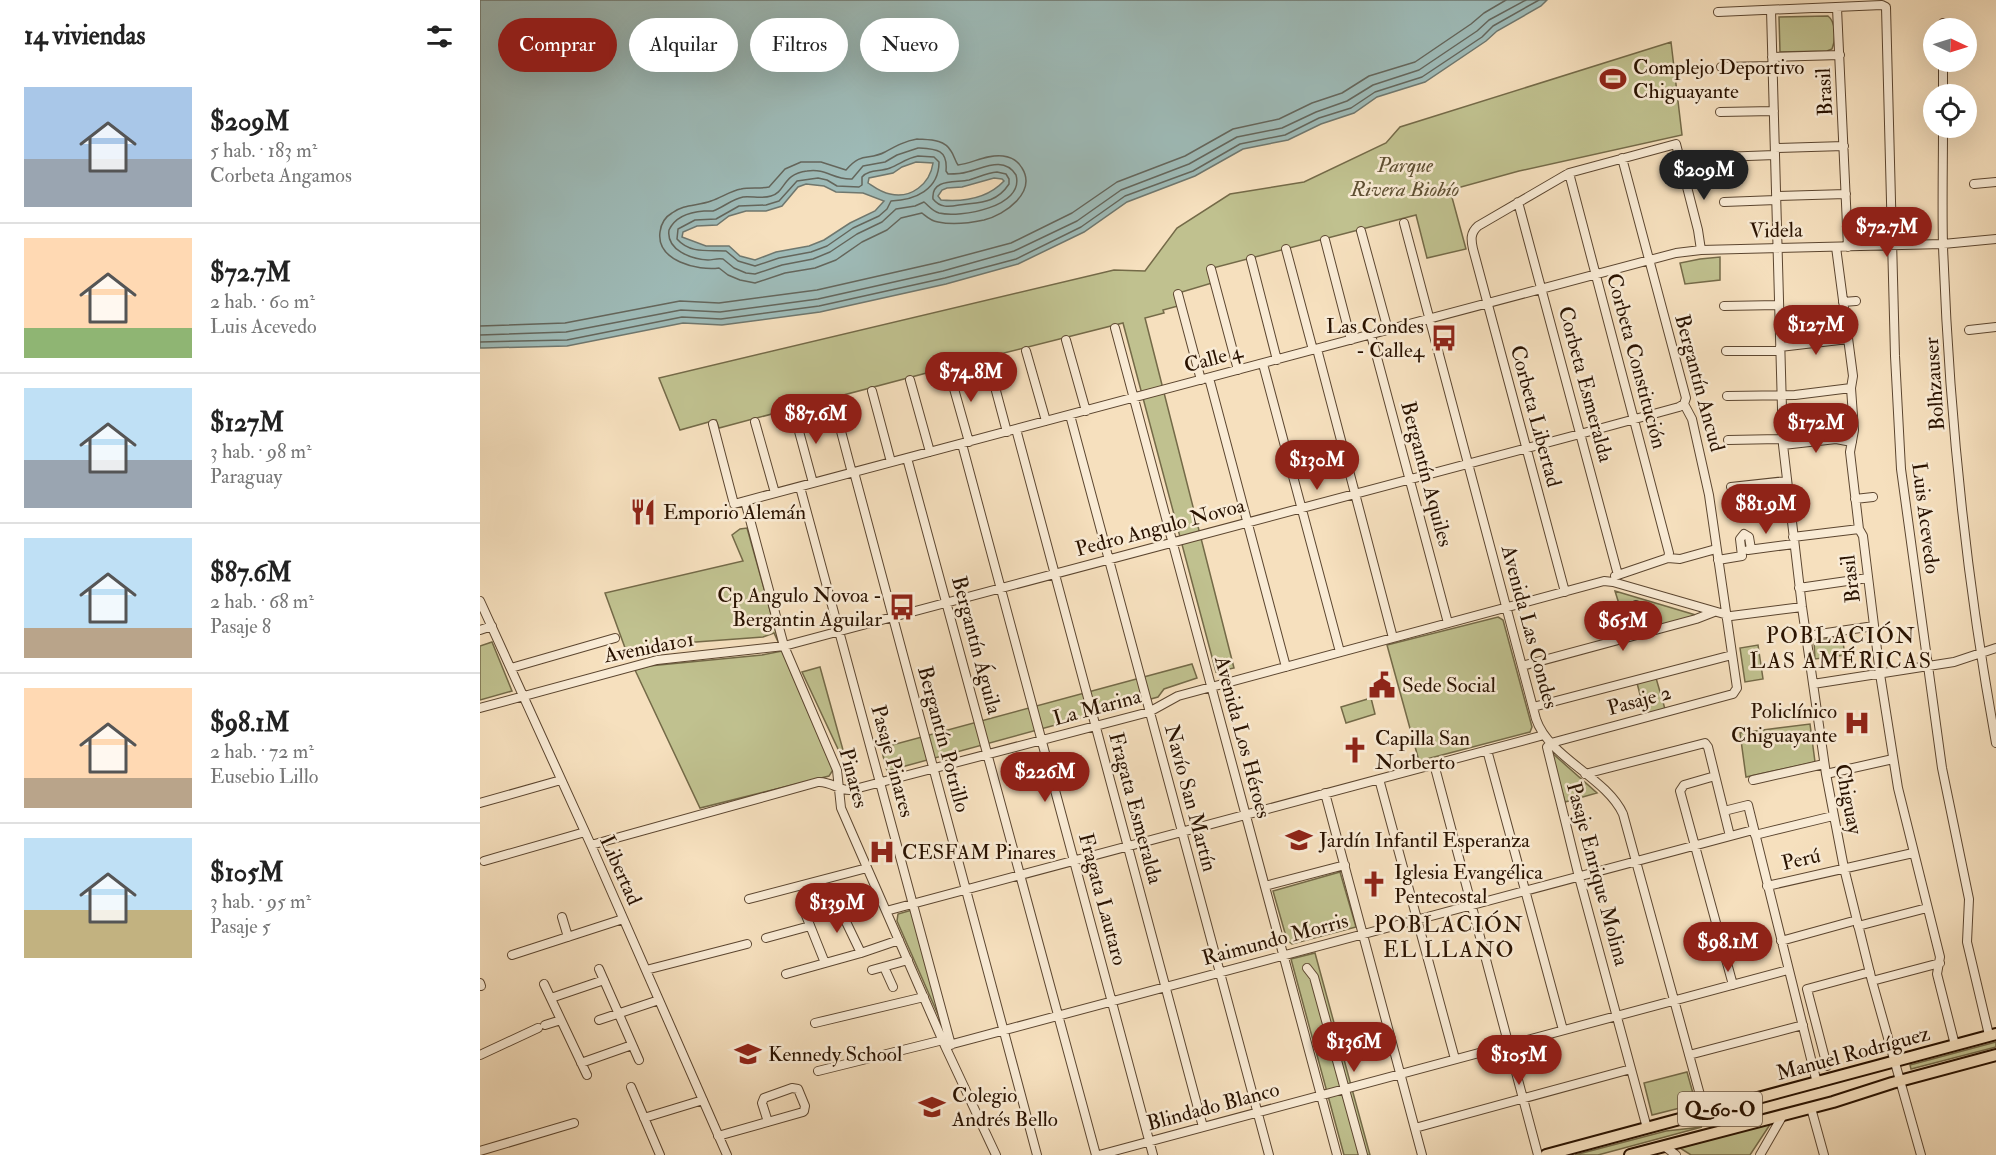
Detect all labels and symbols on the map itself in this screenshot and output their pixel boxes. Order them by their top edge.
north arrow [1923,18,1977,72]
place label: Complejo Deportivo Chiguayante [1633,54,1804,105]
sports icon: Complejo Deportivo Chiguayante [1598,64,1628,94]
street label: Brasil [1810,67,1839,117]
pin: $209M [1662,150,1746,201]
park label: Parque Rivera Biobío [1350,152,1459,203]
pin: $72.7M [1838,207,1936,258]
street label: Videla [1749,217,1803,244]
street label: Corbeta Constitución [1600,270,1673,452]
street label: Corbeta Esmeralda [1552,303,1619,465]
pin: $127M [1774,305,1858,356]
street label: Bergantín Ancud [1668,311,1731,456]
place label: Las Condes - Calle4 [1326,313,1426,364]
bus stop icon: Las Condes - Calle4 [1429,323,1459,353]
street label: Bolhzauser [1918,336,1951,432]
street label: Calle 4 [1181,337,1247,379]
street label: Corbeta Libertad [1504,342,1568,491]
pin: $74.8M [922,352,1020,403]
pin: $87.6M [767,394,865,445]
street label: Bergantín Aquiles [1394,398,1459,550]
pin: $172M [1774,403,1858,454]
pin: $130M [1275,440,1359,491]
street label: Luis Acevedo [1905,461,1946,575]
pin: $81.9M [1717,484,1815,535]
street label: Pedro Angulo Novoa [1072,492,1248,563]
restaurant icon: Emporio Alemán [628,497,658,527]
place label: Emporio Alemán [663,499,806,526]
street label: Avenida Las Condes [1494,541,1564,712]
street label: Brasil [1834,553,1867,605]
street label: Bergantín Águila [945,573,1008,718]
place label: Cp Angulo Novoa - Bergantin Aguilar [717,582,882,633]
bus stop icon: Cp Angulo Novoa - Bergantin Aguilar [887,592,917,622]
pin: $65M [1587,601,1659,652]
district label: POBLACIÓN LAS AMÉRICAS [1749,621,1933,675]
street label: Avenida101 [601,626,696,670]
street label: Avenida Los Héroes [1208,652,1277,821]
street label: Bergantín Potrillo [911,663,976,815]
public building icon: Sede Social [1367,670,1397,700]
place label: Sede Social [1402,672,1496,699]
street label: Pasaje 2 [1604,679,1674,722]
street label: La Marina [1050,683,1144,732]
place label: Policlínico Chiguayante [1731,698,1837,749]
street label: Pasaje Pinares [865,702,920,820]
hospital icon: Policlínico Chiguayante [1842,708,1872,738]
street label: Navío San Martín [1158,722,1223,875]
place label: Capilla San Norberto [1375,725,1470,776]
street label: Fragata Esmeralda [1102,729,1169,887]
church icon: Capilla San Norberto [1340,735,1370,765]
street label: Pinares [833,745,874,811]
pin: $226M [1003,752,1087,803]
street label: Chiguay [1828,762,1869,837]
street label: Pasaje Enrique Molina [1560,779,1635,969]
school or university icon: Jardín Infantil Esperanza [1284,825,1314,855]
place label: Jardín Infantil Esperanza [1318,827,1530,854]
street label: Fragata Lautaro [1072,830,1133,968]
street label: Libertad [593,831,648,910]
hospital icon: CESFAM Pinares [867,837,897,867]
place label: CESFAM Pinares [902,839,1056,866]
street label: Perú [1779,842,1823,877]
place label: Iglesia Evangélica Pentecostal [1394,859,1543,910]
church icon: Iglesia Evangélica Pentecostal [1359,869,1389,899]
pin: $139M [795,883,879,934]
street label: Raimundo Morris [1199,907,1351,972]
district label: POBLACIÓN EL LLANO [1374,910,1524,964]
pin: $98.1M [1679,922,1777,973]
street label: Manuel Rodríguez [1773,1020,1933,1087]
pin: $136M [1312,1022,1396,1073]
pin: $105M [1477,1035,1561,1086]
school or university icon: Kennedy School [733,1039,763,1069]
place label: Kennedy School [768,1041,903,1068]
street label: Blindado Blanco [1144,1076,1282,1137]
place label: Colegio Andrés Bello [951,1082,1058,1133]
school or university icon: Colegio Andrés Bello [917,1092,947,1122]
road number: Q-60-O [1678,1092,1762,1126]

